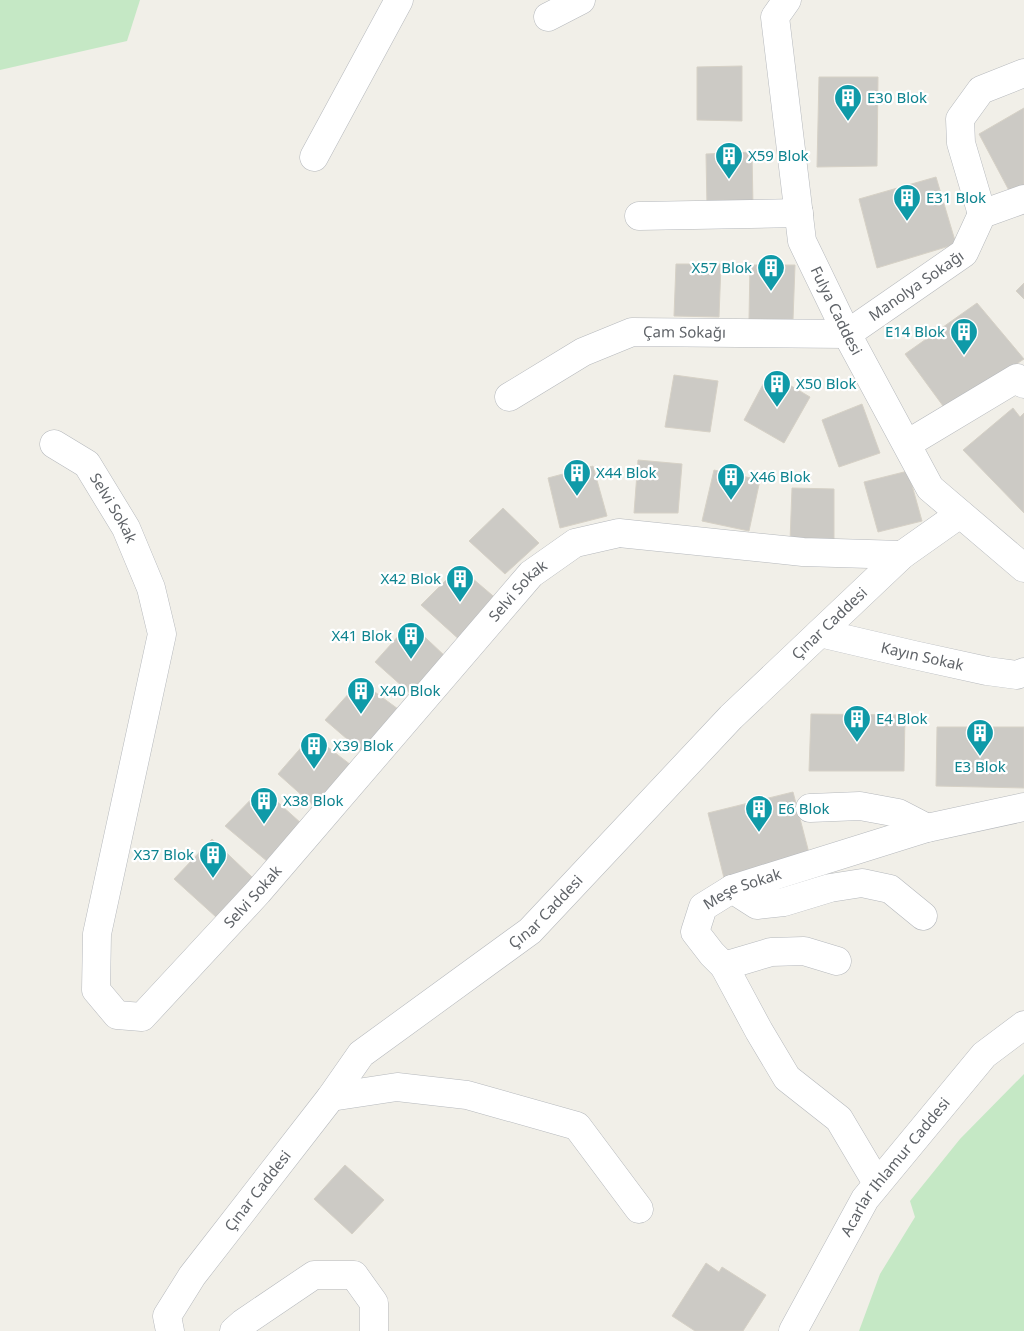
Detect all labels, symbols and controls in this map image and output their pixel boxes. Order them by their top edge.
building icon: E30 Blok [833,83,863,122]
place label: E30 Blok [867,87,927,107]
building icon: X59 Blok [714,141,744,180]
place label: X59 Blok [748,145,809,165]
building icon: E31 Blok [892,183,922,222]
place label: E31 Blok [926,187,986,207]
street label: Manolya Sokağı [864,245,967,325]
building icon: X57 Blok [756,253,786,292]
place label: X57 Blok [691,257,752,277]
street label: Fulya Caddesi [807,262,867,358]
building icon: E14 Blok [949,317,979,356]
street label: Çam Sokağı [643,321,726,342]
place label: E14 Blok [885,321,945,341]
building icon: X50 Blok [762,369,792,408]
place label: X50 Blok [796,373,857,393]
building icon: X44 Blok [562,458,592,497]
place label: X44 Blok [596,462,657,482]
building icon: X46 Blok [716,462,746,501]
place label: X46 Blok [750,466,811,486]
street label: Selvi Sokak [86,469,142,546]
street label: Selvi Sokak [484,555,551,625]
building icon: X42 Blok [445,564,475,603]
place label: X42 Blok [380,568,441,588]
street label: Çınar Caddesi [787,582,871,663]
building icon: X41 Blok [396,621,426,660]
place label: X41 Blok [331,625,392,645]
street label: Kayın Sokak [879,637,966,675]
building icon: X40 Blok [346,676,376,715]
place label: X40 Blok [380,680,441,700]
building icon: E4 Blok [842,704,872,743]
place label: E4 Blok [876,708,928,728]
building icon: E3 Blok [965,718,995,757]
building icon: X39 Blok [299,731,329,770]
place label: X39 Blok [333,735,394,755]
place label: E3 Blok [954,756,1006,776]
building icon: X38 Blok [249,786,279,825]
place label: X38 Blok [283,790,344,810]
building icon: E6 Blok [744,794,774,833]
place label: E6 Blok [778,798,830,818]
building icon: X37 Blok [198,840,228,879]
place label: X37 Blok [133,844,194,864]
street label: Selvi Sokak [219,861,286,932]
street label: Meşe Sokak [699,863,784,914]
street label: Çınar Caddesi [504,870,587,952]
street label: Acarlar Ihlamur Caddesi [836,1093,954,1240]
street label: Çınar Caddesi [219,1146,295,1235]

